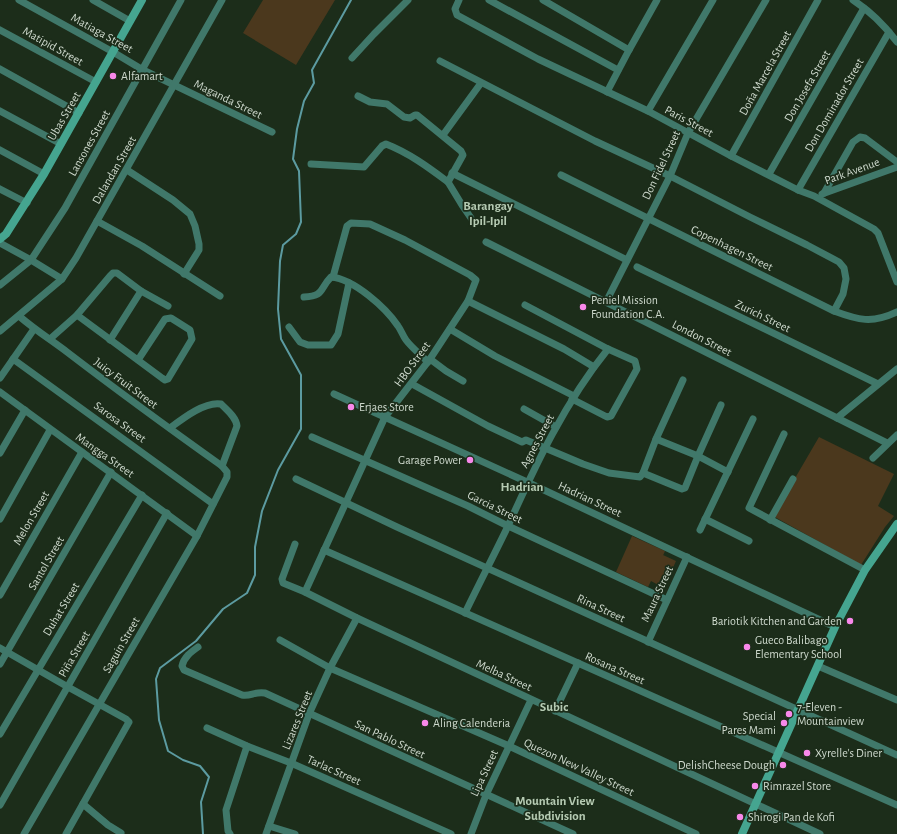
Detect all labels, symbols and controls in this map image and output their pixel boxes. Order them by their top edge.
street label: Matiaga Street [69,11,135,55]
street label: Matipid Street [21,24,85,68]
street label: Doña Marcela Street [737,28,793,117]
street label: Don Josefa Street [782,48,832,124]
street label: Don Dominador Street [802,56,866,154]
place label: Alfamart [121,70,163,82]
marker: Alfamart [108,71,118,81]
street label: Maganda Street [192,77,264,121]
street label: Ubas Street [45,90,83,142]
street label: Paris Street [663,103,715,139]
street label: Lansones Street [66,108,112,178]
street label: Don Fidel Street [640,128,682,201]
street label: Dalandan Street [90,134,138,206]
street label: Park Avenue [823,155,881,187]
district label: Barangay Ipil-Ipil [463,200,513,228]
street label: Copenhagen Street [689,223,775,273]
place label: Peniel Mission Foundation C.A. [591,294,665,320]
street label: Zurich Street [733,297,793,335]
marker: Peniel Mission Foundation C.A. [578,302,588,312]
street label: London Street [670,318,734,358]
street label: HBO Street [392,339,432,389]
street label: Juicy Fruit Street [91,355,160,412]
street label: Sarosa Street [92,399,148,445]
place label: Erjaes Store [359,401,414,414]
marker: Erjaes Store [346,402,356,412]
street label: Agnes Street [518,412,556,470]
street label: Mangga Street [74,431,137,480]
place label: Garage Power [398,454,462,466]
marker: Garage Power [465,455,475,465]
street label: Hadrian Street [556,479,624,519]
district label: Hadrian [501,481,544,494]
street label: Melon Street [11,489,51,547]
street label: Garcia Street [466,489,525,526]
street label: Santol Street [26,534,66,592]
street label: Maura Street [639,564,675,624]
street label: Duhat Street [40,580,82,638]
street label: Rina Street [575,592,627,624]
street label: Saguin Street [100,615,142,675]
place label: Bariotik Kitchen and Garden [711,615,842,627]
marker: Bariotik Kitchen and Garden [845,616,855,626]
street label: Piña Street [56,629,92,679]
place label: Gueco Balibago Elementary School [755,634,842,661]
marker: Gueco Balibago Elementary School [742,642,752,652]
street label: Rosana Street [583,650,647,687]
street label: Melba Street [474,657,534,693]
street label: Lizares Street [280,689,314,751]
district label: Subic [540,701,568,714]
place label: 7-Eleven - Mountainview [797,701,864,727]
marker: 7-Eleven - Mountainview [784,709,794,719]
place label: Special Pares Mami [722,710,776,736]
place label: Aling Calenderia [433,717,511,729]
street label: San Pablo Street [353,718,427,761]
marker: Aling Calenderia [420,718,430,728]
marker: Special Pares Mami [779,718,789,728]
street label: Quezon New Valley Street [522,736,636,799]
place label: Xyrelle’s Diner [815,747,882,760]
street label: Lipa Street [468,748,500,798]
marker: Xyrelle’s Diner [802,748,812,758]
street label: Tarlac Street [305,753,363,787]
place label: DelishCheese Dough [678,759,775,771]
marker: DelishCheese Dough [778,760,788,770]
place label: Rimrazel Store [763,780,831,792]
marker: Rimrazel Store [750,781,760,791]
district label: Mountain View Subdivision [515,795,596,823]
place label: Shirogi Pan de Kofi [748,811,835,823]
marker: Shirogi Pan de Kofi [735,812,745,822]

